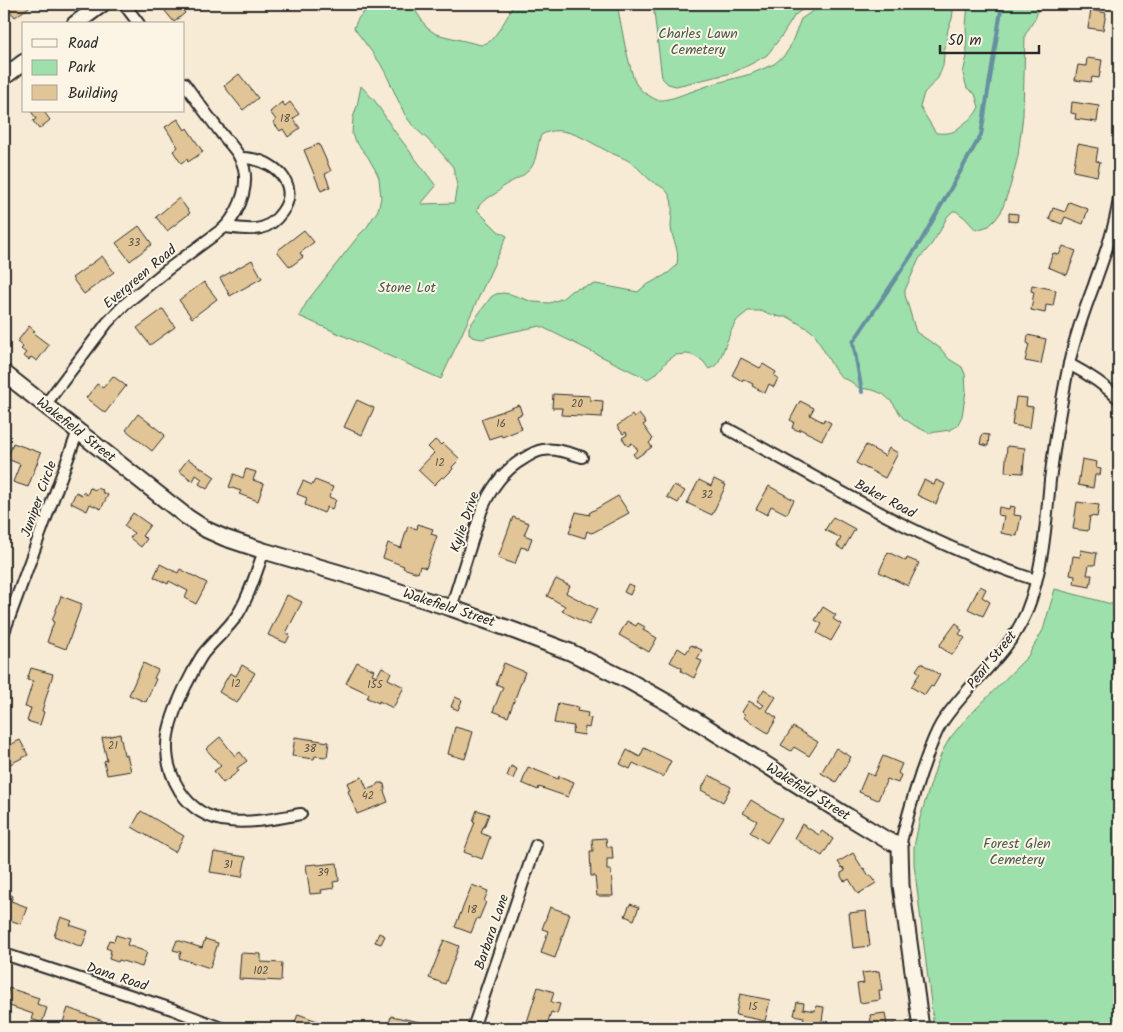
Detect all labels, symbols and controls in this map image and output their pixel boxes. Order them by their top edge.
legend [22,22,185,112]
scale bar [940,22,1039,54]
park label: Charles Lawn Cemetery [658,23,738,61]
text: 50 m [948,29,982,53]
text: Road [68,32,99,56]
text: Park [68,56,96,80]
text: Building [68,82,118,106]
house number: 18 [280,110,290,128]
house number: 33 [128,234,140,252]
street label: Evergreen Road [98,239,182,314]
park label: Stone Lot [378,277,437,299]
street label: Wakefield Street [32,392,121,468]
house number: 20 [571,395,583,413]
house number: 16 [496,415,506,433]
house number: 12 [435,454,445,472]
street label: Juniper Circle [15,457,63,540]
street label: Baker Road [850,474,920,525]
house number: 32 [701,486,713,504]
street label: Kylie Drive [444,488,486,555]
street label: Wakefield Street [400,583,498,633]
street label: Pearl Street [962,626,1023,694]
house number: 12 [231,675,241,693]
house number: 155 [367,676,384,694]
house number: 21 [108,737,118,755]
house number: 38 [304,740,317,758]
street label: Wakefield Street [762,757,855,827]
house number: 42 [362,787,374,805]
park label: Forest Glen Cemetery [983,833,1051,871]
house number: 31 [223,856,233,874]
house number: 39 [317,864,329,882]
street label: Barbara Lane [469,890,515,973]
house number: 18 [467,901,477,919]
street label: Dana Road [83,957,151,998]
house number: 102 [253,962,269,980]
house number: 15 [748,998,759,1016]

